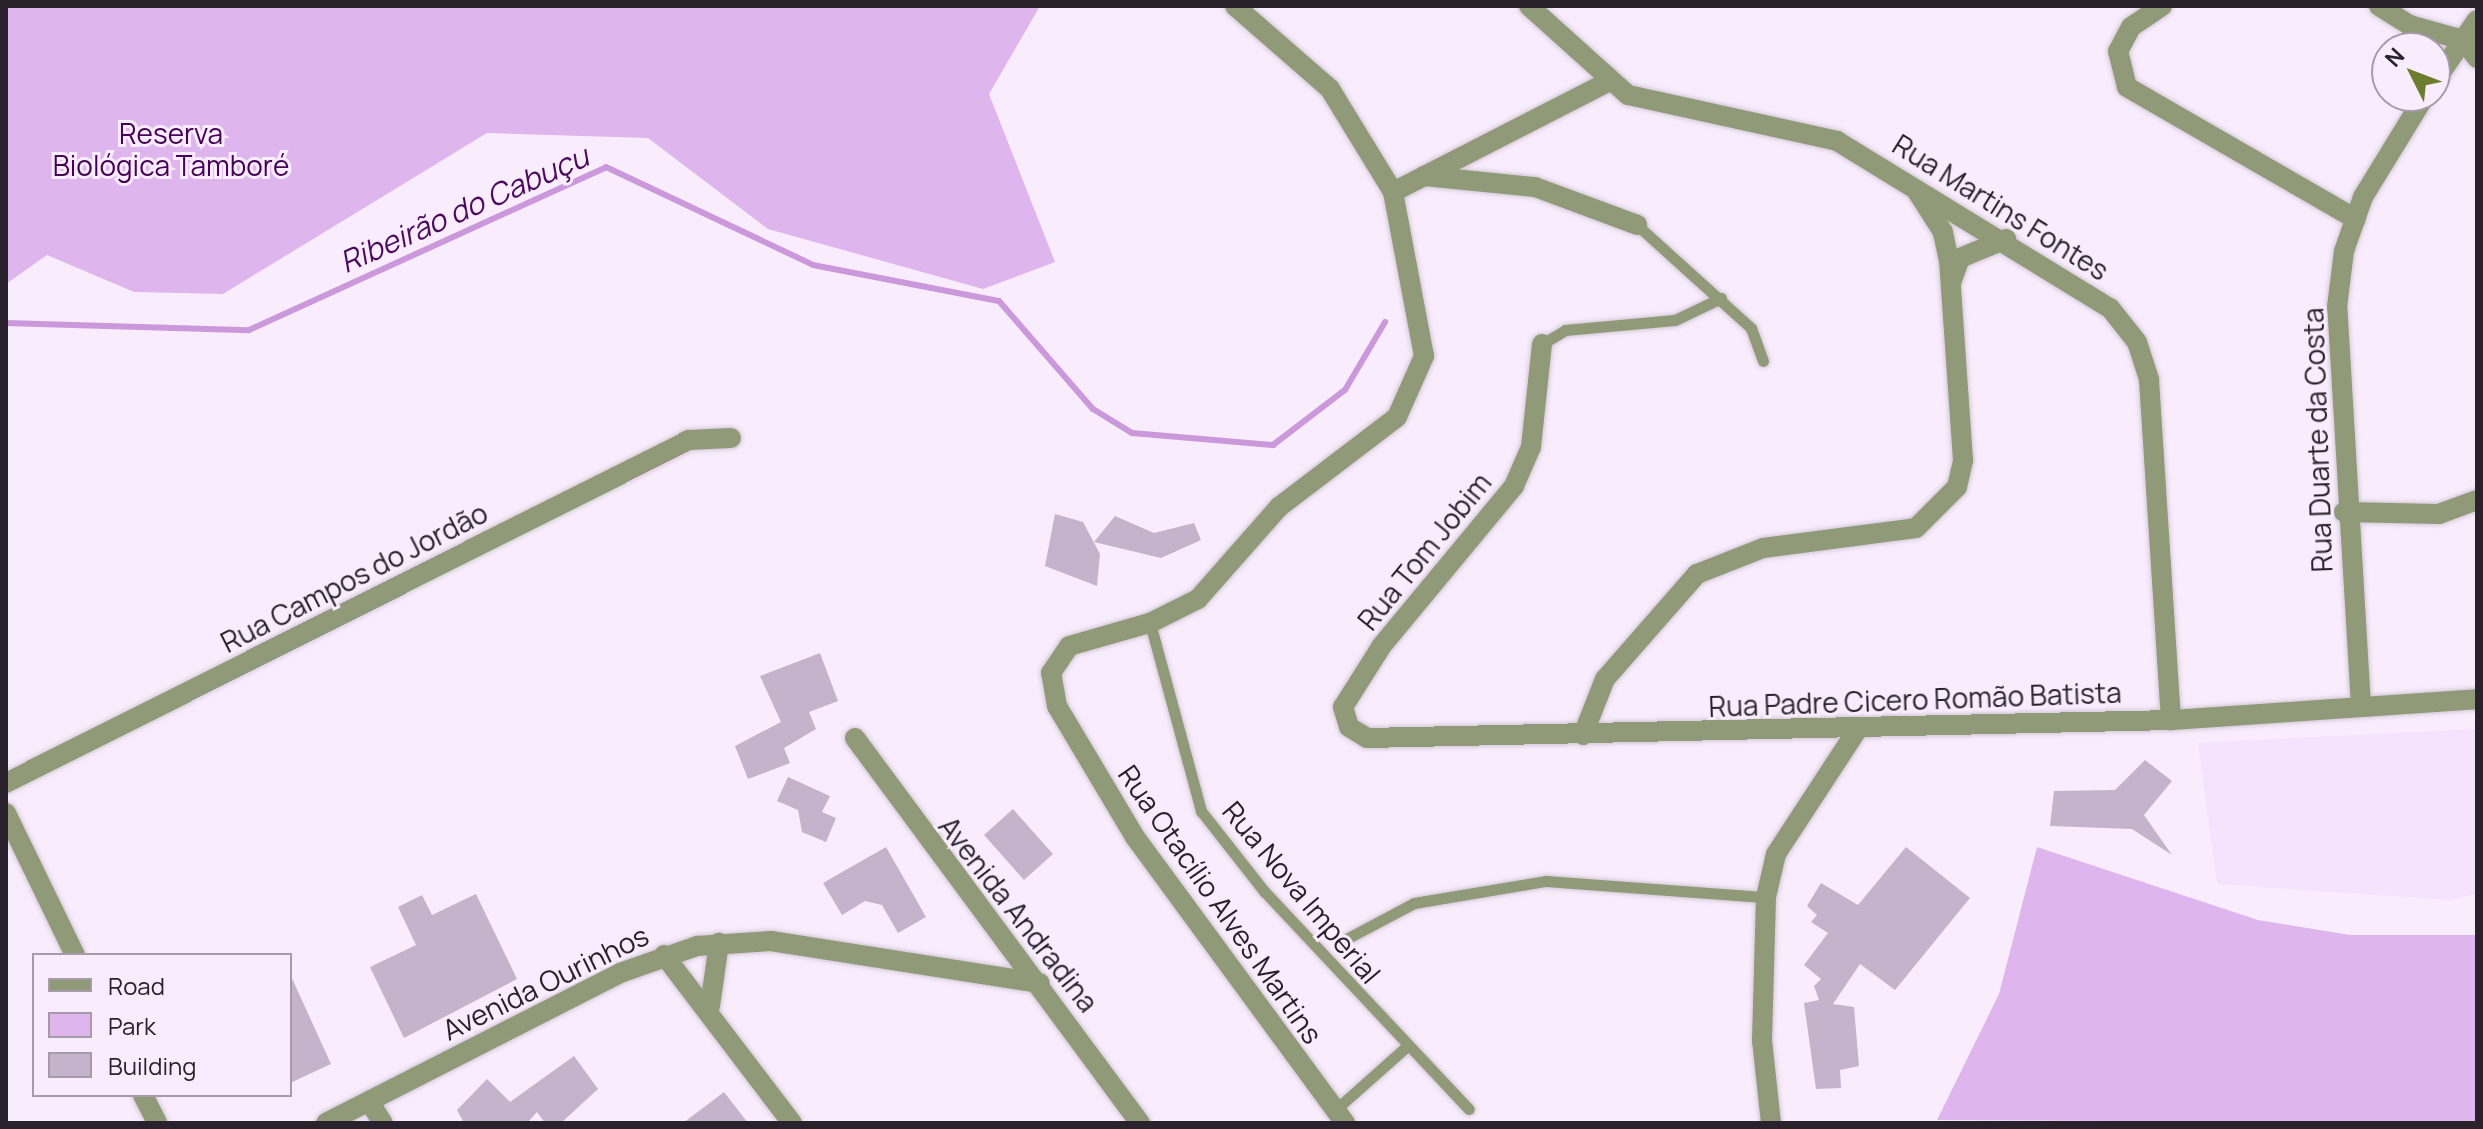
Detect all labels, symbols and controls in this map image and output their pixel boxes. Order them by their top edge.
north arrow [2371,32,2451,112]
text: N [2378,41,2411,73]
park label: Reserva Biológica Tamboré [53,116,289,182]
street label: Rua Martins Fontes [1887,127,2115,287]
water label: Ribeirão do Cabuçu [334,138,594,280]
street label: Rua Duarte da Costa [2296,307,2338,573]
street label: Rua Tom Jobim [1350,466,1498,636]
street label: Rua Campos do Jordão [215,495,493,659]
street label: Rua Padre Cicero Romão Batista [1708,675,2122,723]
street label: Rua Otacílio Alves Martins [1112,758,1330,1050]
street label: Rua Nova Imperial [1216,794,1388,990]
street label: Avenida Andradina [932,810,1106,1018]
street label: Avenida Ourinhos [436,918,654,1046]
legend [32,953,292,1097]
text: Road [108,969,165,1002]
text: Park [108,1009,156,1042]
text: Building [108,1049,196,1082]

